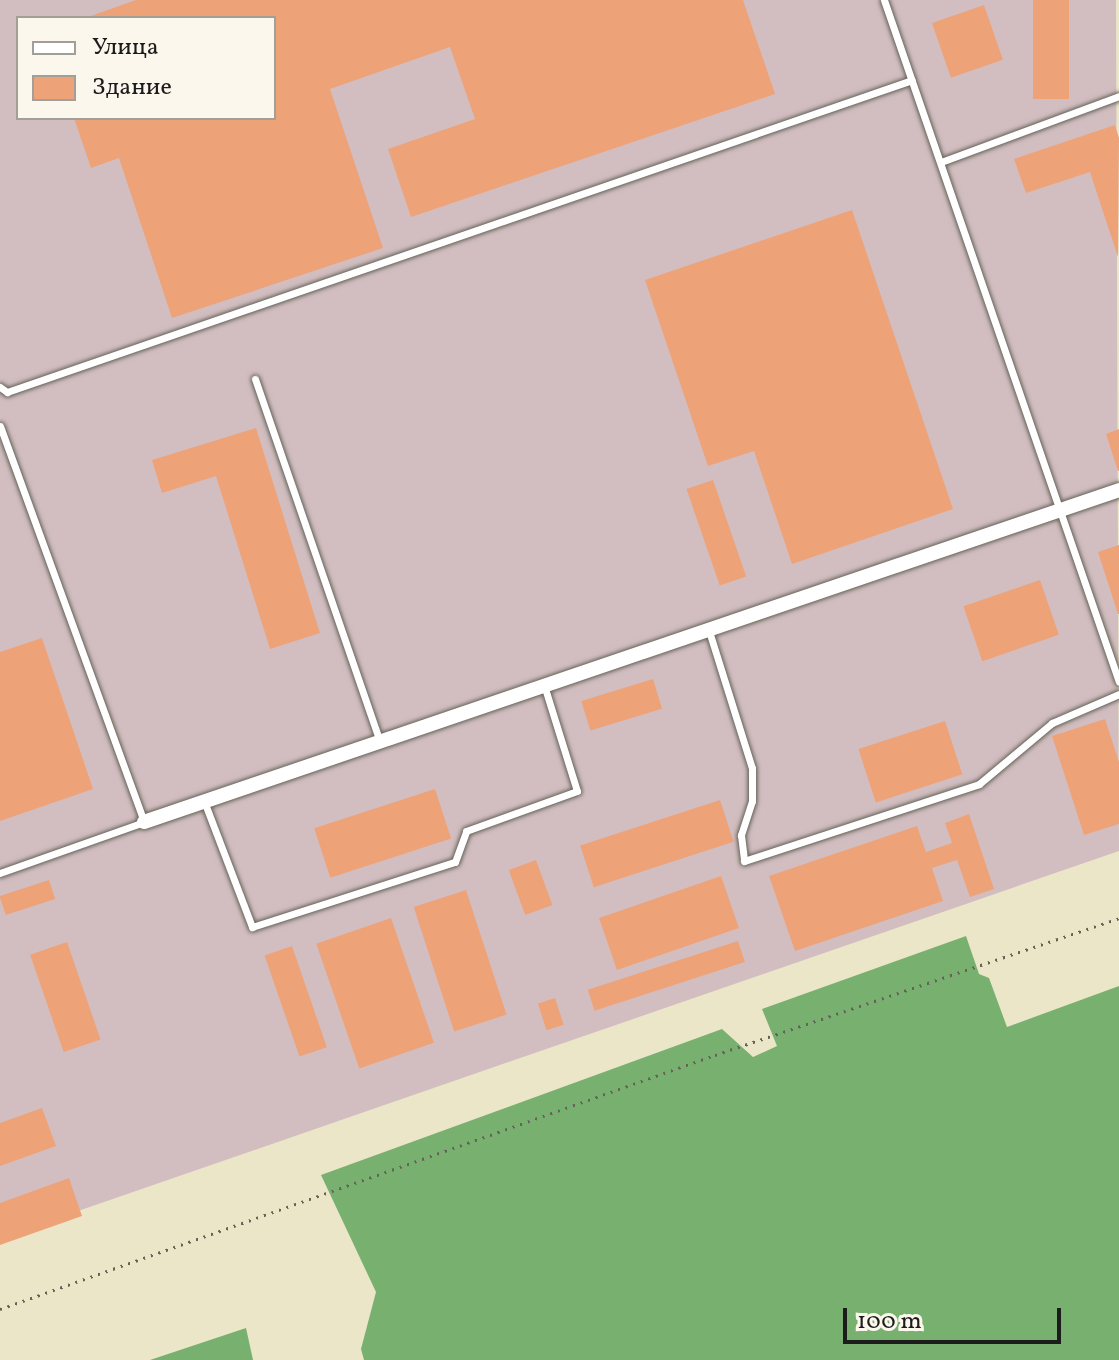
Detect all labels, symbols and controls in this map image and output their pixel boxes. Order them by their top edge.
legend [16,16,276,120]
text: Улица [92,31,159,65]
text: Здание [92,71,172,105]
scale bar [847,1292,1065,1342]
text: 100 m [857,1305,922,1339]

